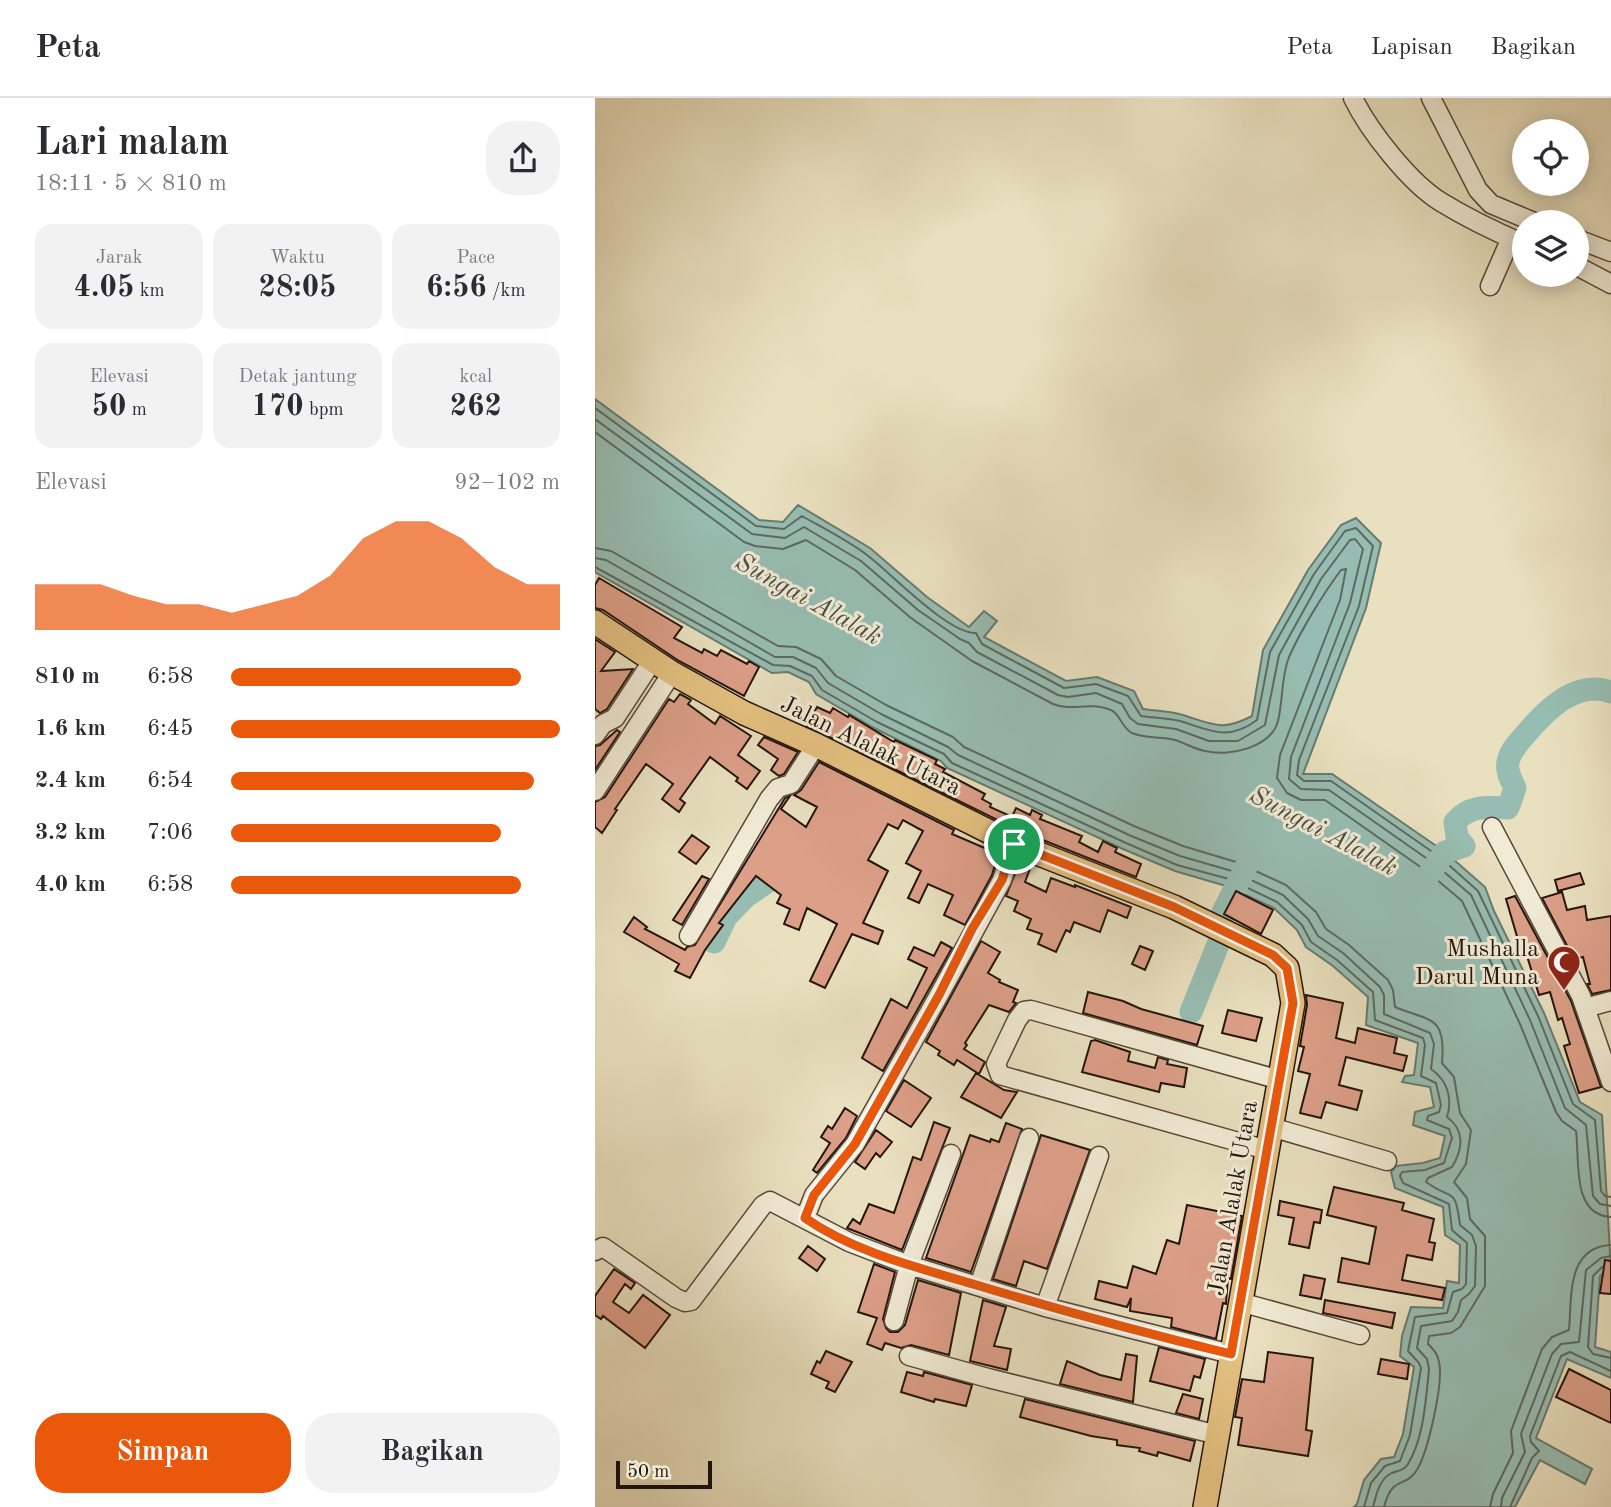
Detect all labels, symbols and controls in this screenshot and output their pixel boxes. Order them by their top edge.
text: Peta [35,32,101,65]
text: Peta [1286,36,1333,60]
text: Lapisan [1371,36,1453,60]
text: Bagikan [1491,36,1576,60]
map controls [1512,119,1589,287]
button: locate [1512,119,1589,196]
button: share [486,121,560,195]
text: Lari malam [35,125,229,163]
text: 18:11 · 5 × 810 m [35,172,227,195]
button: layers [1512,210,1589,287]
text: Jarak [96,249,143,268]
text: Waktu [270,249,325,268]
text: Pace [457,249,495,268]
text: 4.05 [74,273,134,303]
text: 28:05 [258,273,336,303]
text: 6:56 [426,273,487,303]
text: km [134,282,165,301]
text: /km [487,282,526,301]
text: Elevasi [90,368,149,387]
text: Detak jantung [239,368,356,387]
text: kcal [459,368,492,387]
text: 50 [92,392,126,422]
text: 170 [251,392,304,422]
text: 262 [450,392,502,422]
text: m [126,401,147,420]
text: bpm [304,401,344,420]
text: Elevasi [35,471,107,494]
text: 92–102 m [454,471,560,494]
water label: Sungai Alalak [731,549,886,651]
text: 810 m [35,665,100,688]
text: 6:58 [147,665,193,688]
street label: Jalan Alalak Utara [776,693,964,801]
text: 1.6 km [35,717,106,740]
text: 6:45 [147,717,193,740]
text: 2.4 km [35,769,106,792]
text: 6:54 [147,769,193,792]
water label: Sungai Alalak [1245,782,1401,881]
pin [984,814,1044,874]
text: 3.2 km [35,821,106,844]
text: 7:06 [147,821,193,844]
icon: arrive [995,825,1033,863]
text: 4.0 km [35,873,106,896]
text: 6:58 [147,873,193,896]
place label: Mushalla Darul Muna [1415,938,1539,990]
mosque icon: Mushalla Darul Muna [1545,943,1583,992]
street label: Jalan Alalak Utara [1205,1099,1263,1298]
button: Simpan [35,1413,291,1493]
button: Bagikan [305,1413,560,1493]
scale bar [616,1458,712,1490]
text: 50 m [627,1463,669,1482]

